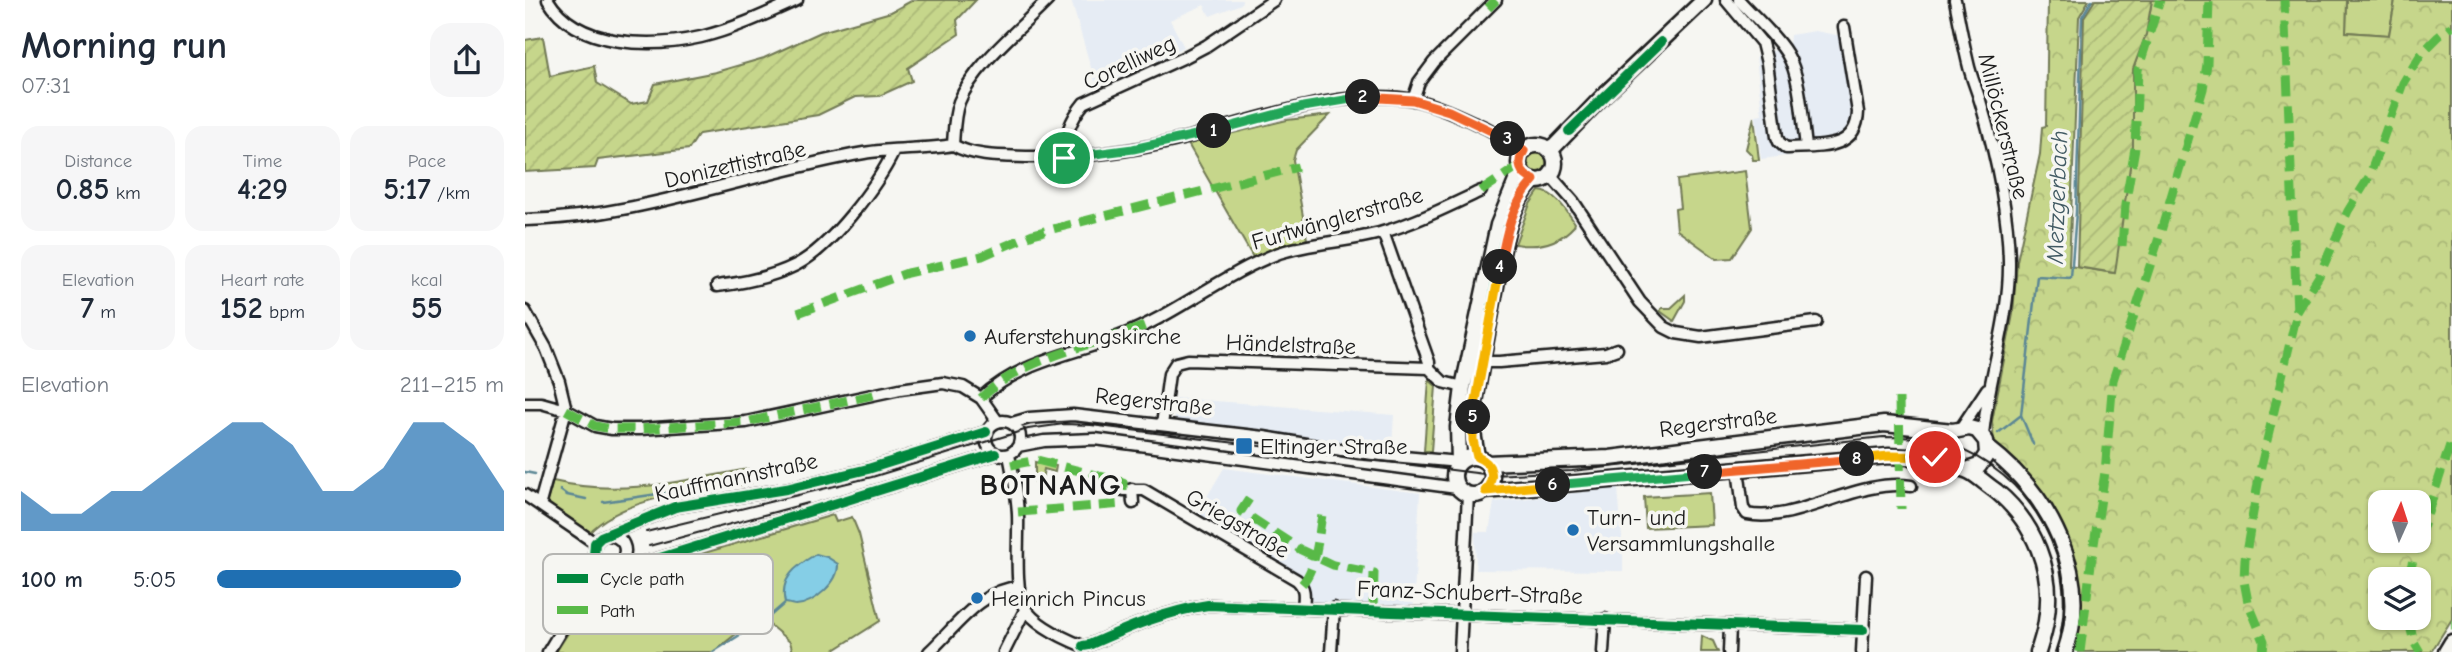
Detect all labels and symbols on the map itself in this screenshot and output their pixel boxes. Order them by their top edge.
street label: Corelliweg [1079,29,1180,96]
street label: Millöckerstraße [1972,50,2035,202]
pin: 2 [1345,80,1381,114]
pin: 1 [1197,114,1231,148]
pin: 3 [1490,122,1525,156]
pin [1034,128,1094,188]
water label: Metzgerbach [2041,130,2073,265]
street label: Donizettistraße [662,135,808,194]
street label: Furtwänglerstraße [1248,181,1426,256]
pin: 4 [1483,250,1517,284]
place label: Auferstehungskirche [984,323,1181,350]
marker: Auferstehungskirche [962,328,978,344]
street label: Händelstraße [1225,329,1357,360]
street label: Regerstraße [1094,382,1214,421]
pin: 5 [1455,400,1490,434]
street label: Regerstraße [1658,402,1778,443]
pin [1905,427,1965,487]
place label: Eltinger Straße [1260,433,1407,460]
marker: Eltinger Straße [1234,436,1254,456]
pin: 8 [1839,442,1875,476]
street label: Kauffmannstraße [652,447,820,508]
pin: 7 [1687,454,1723,490]
district label: BOTNANG [979,468,1123,503]
pin: 6 [1535,468,1571,503]
street label: Griegstraße [1181,483,1294,564]
north arrow [2368,490,2431,553]
place label: Turn- und Versammlungshalle [1587,504,1775,557]
marker: Turn- und Versammlungshalle [1565,522,1581,538]
legend [543,554,773,634]
text: Cycle path [600,568,685,590]
street label: Franz-Schubert-Straße [1357,575,1583,610]
place label: Heinrich Pincus [991,585,1146,612]
marker: Heinrich Pincus [969,590,985,606]
text: Path [600,600,635,622]

